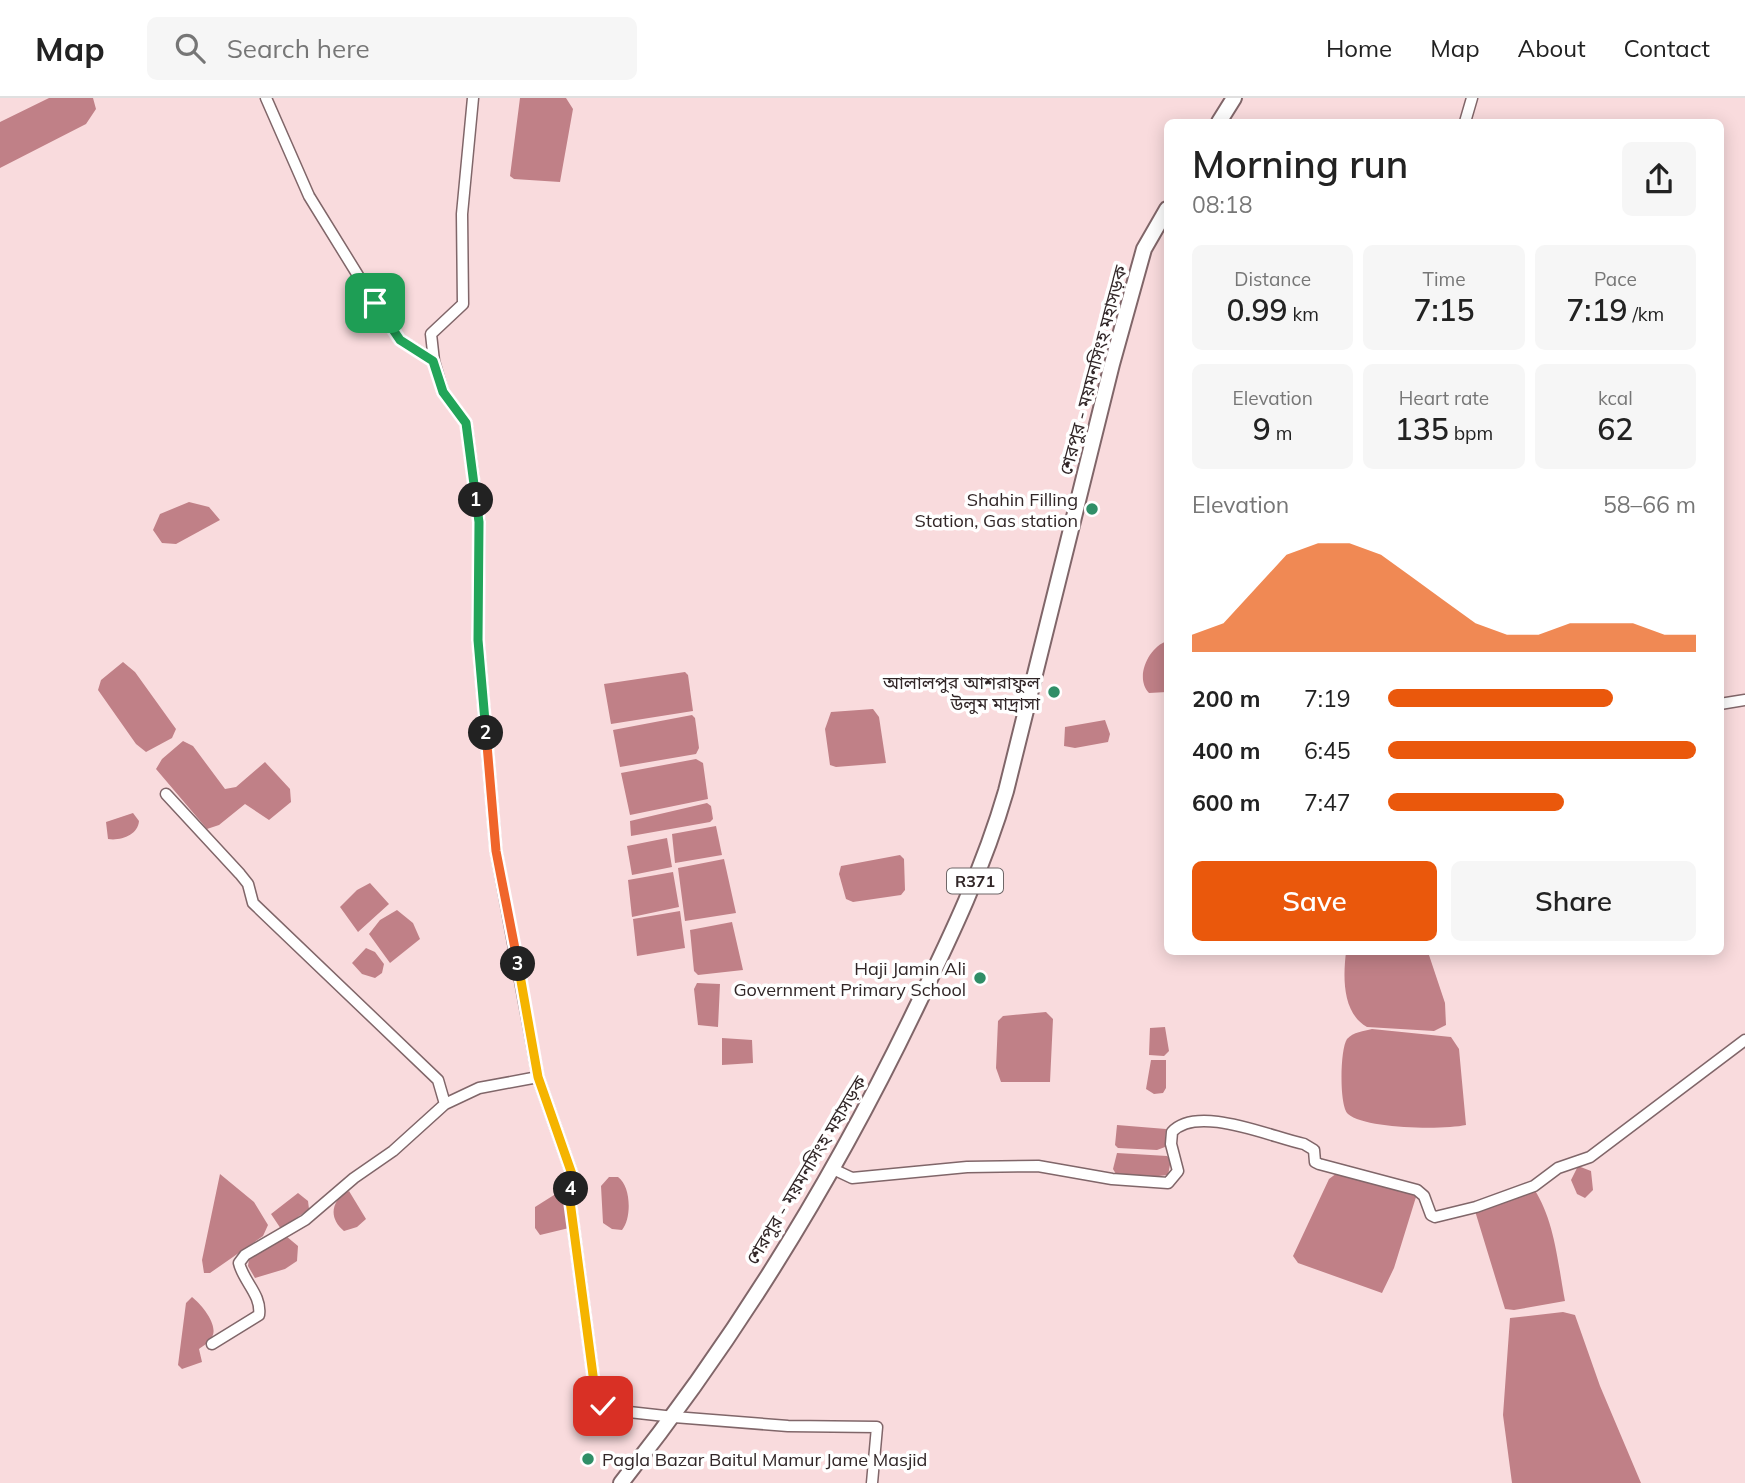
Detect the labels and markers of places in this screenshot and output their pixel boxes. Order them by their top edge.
pin [345,273,405,333]
pin: 1 [458,482,494,518]
place label: Shahin Filling Station, Gas station [915,488,1078,532]
marker: Shahin Filling Station, Gas station [1084,501,1100,517]
place label: আলালপুর আশরাফুল উলুম মাদ্রাসা [882,671,1041,715]
marker: আলালপুর আশরাফুল উলুম মাদ্রাসা [1046,684,1062,700]
pin: 2 [468,716,504,750]
pin: 3 [500,946,536,982]
place label: Haji Jamin Ali Government Primary School [733,957,966,1001]
marker: Haji Jamin Ali Government Primary School [972,970,988,986]
pin: 4 [554,1172,588,1206]
pin [573,1376,633,1436]
place label: Pagla Bazar Baitul Mamur Jame Masjid [602,1448,927,1471]
marker: Pagla Bazar Baitul Mamur Jame Masjid [580,1451,596,1467]

